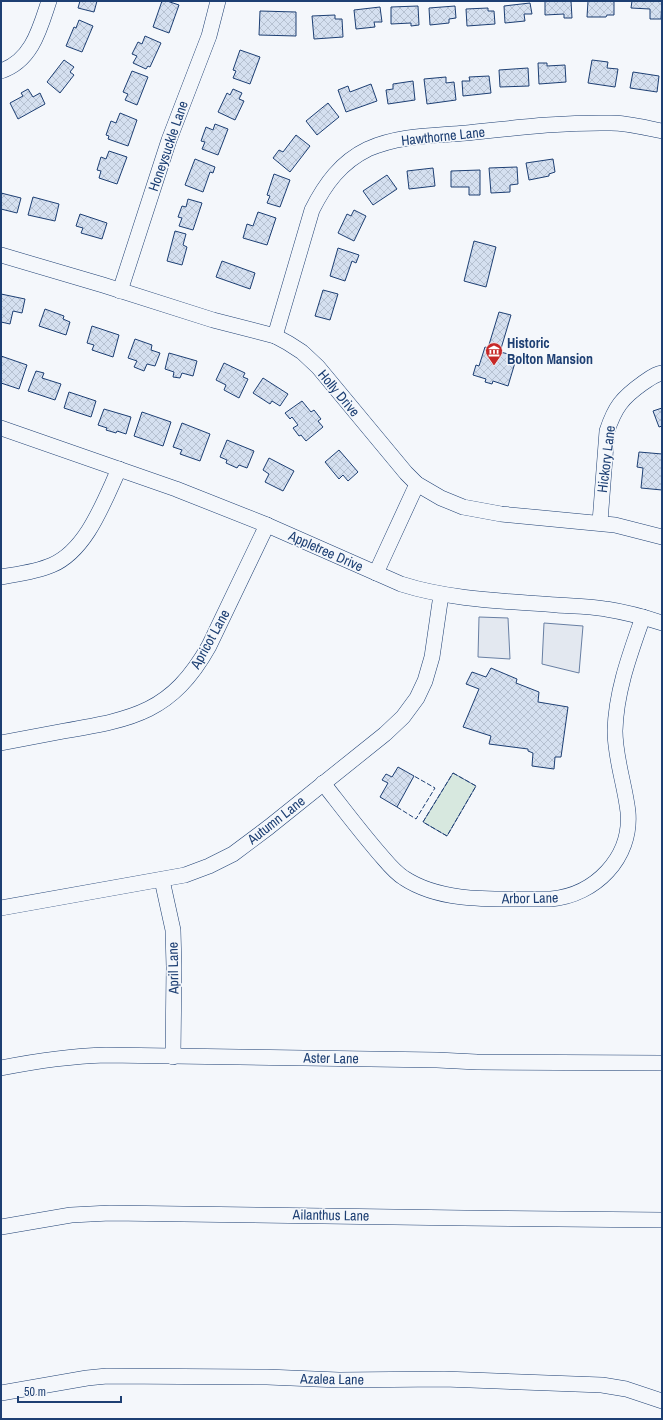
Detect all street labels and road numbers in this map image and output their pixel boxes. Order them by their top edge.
street label: Honeysuckle Lane [144,98,192,194]
street label: Hawthorne Lane [400,123,486,149]
street label: Holly Drive [314,366,364,420]
street label: Hickory Lane [593,424,619,494]
street label: Appletree Drive [285,526,366,575]
street label: Apricot Lane [186,606,234,673]
street label: Autumn Lane [243,792,308,849]
street label: Arbor Lane [500,889,559,908]
street label: April Lane [164,942,182,995]
street label: Aster Lane [302,1048,359,1067]
street label: Ailanthus Lane [292,1205,369,1225]
street label: Azalea Lane [299,1369,364,1389]

